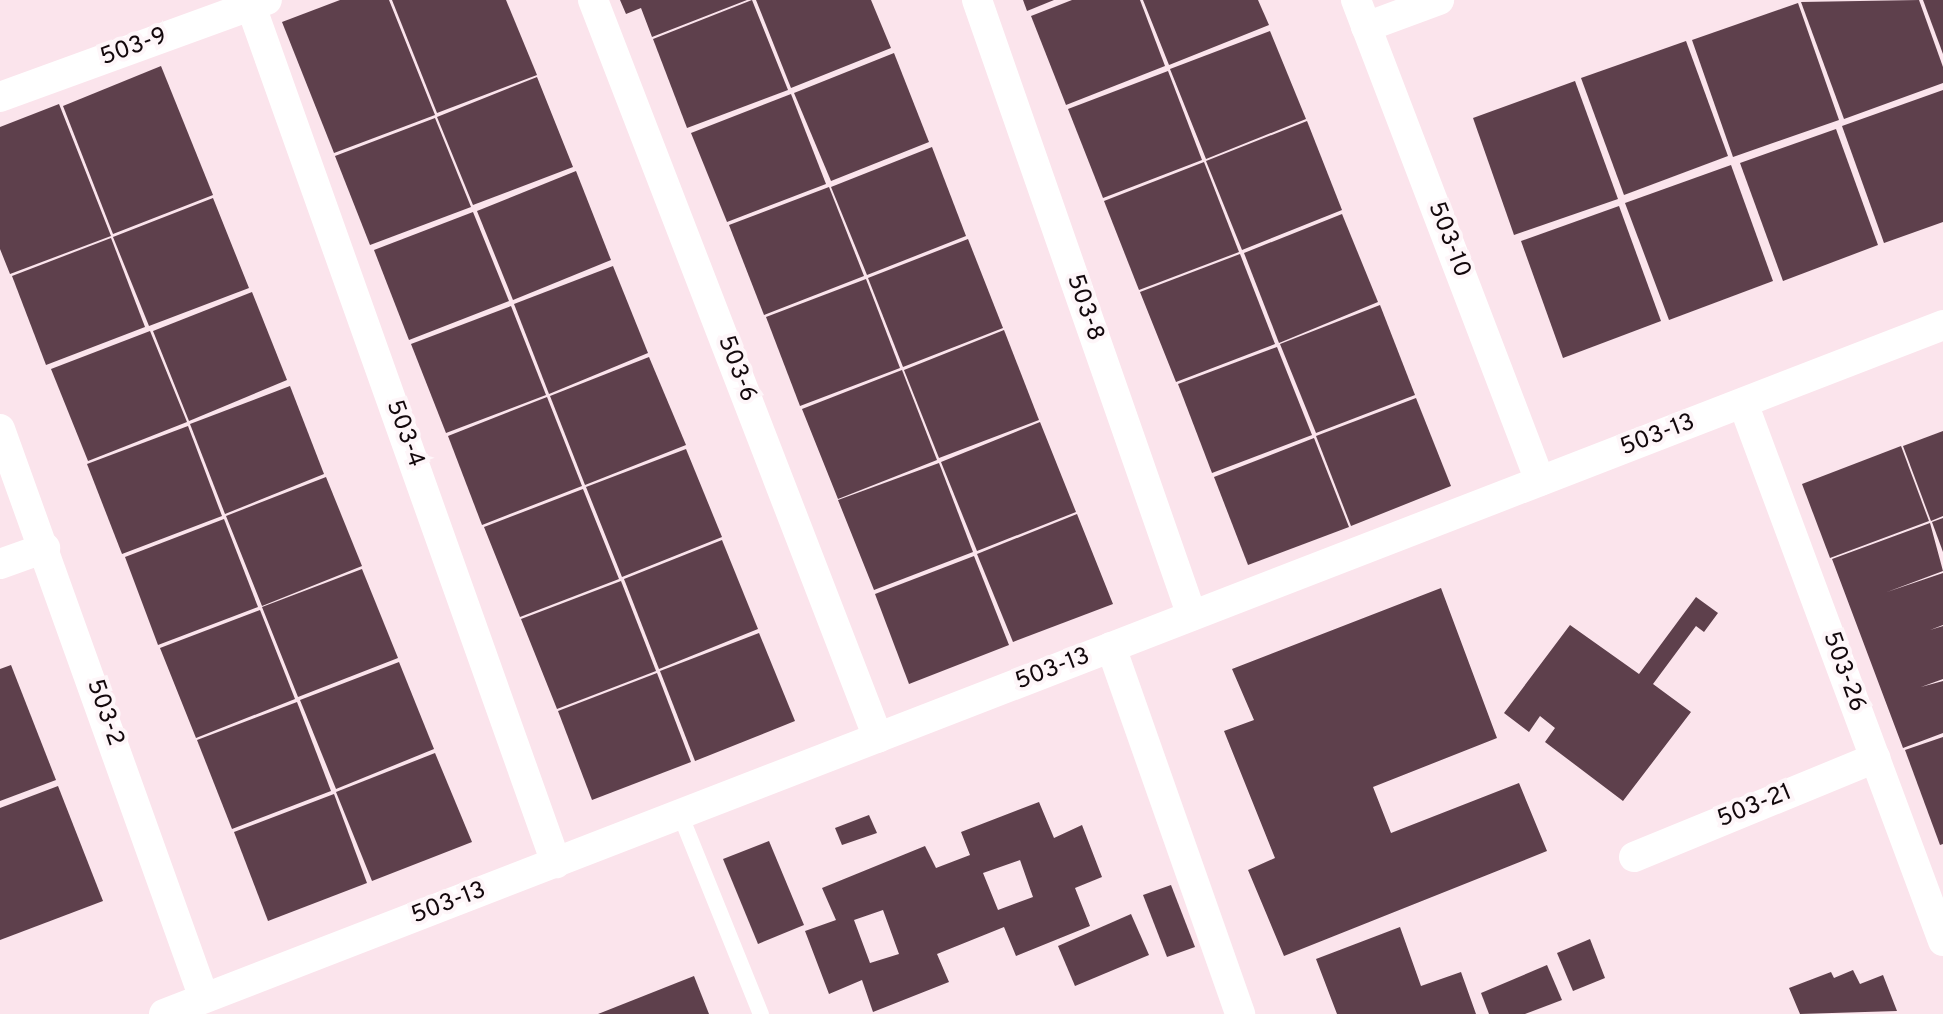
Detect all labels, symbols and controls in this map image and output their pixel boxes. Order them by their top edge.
street label: 503-9 [97,23,171,73]
street label: 503-10 [1420,198,1476,282]
street label: 503-8 [1059,271,1109,345]
street label: 503-6 [710,332,762,406]
street label: 503-4 [379,397,429,471]
street label: 503-13 [1617,409,1699,463]
street label: 503-26 [1815,628,1871,716]
street label: 503-13 [1012,643,1094,697]
street label: 503-2 [79,676,129,750]
street label: 503-21 [1714,779,1796,835]
street label: 503-13 [408,877,490,931]

